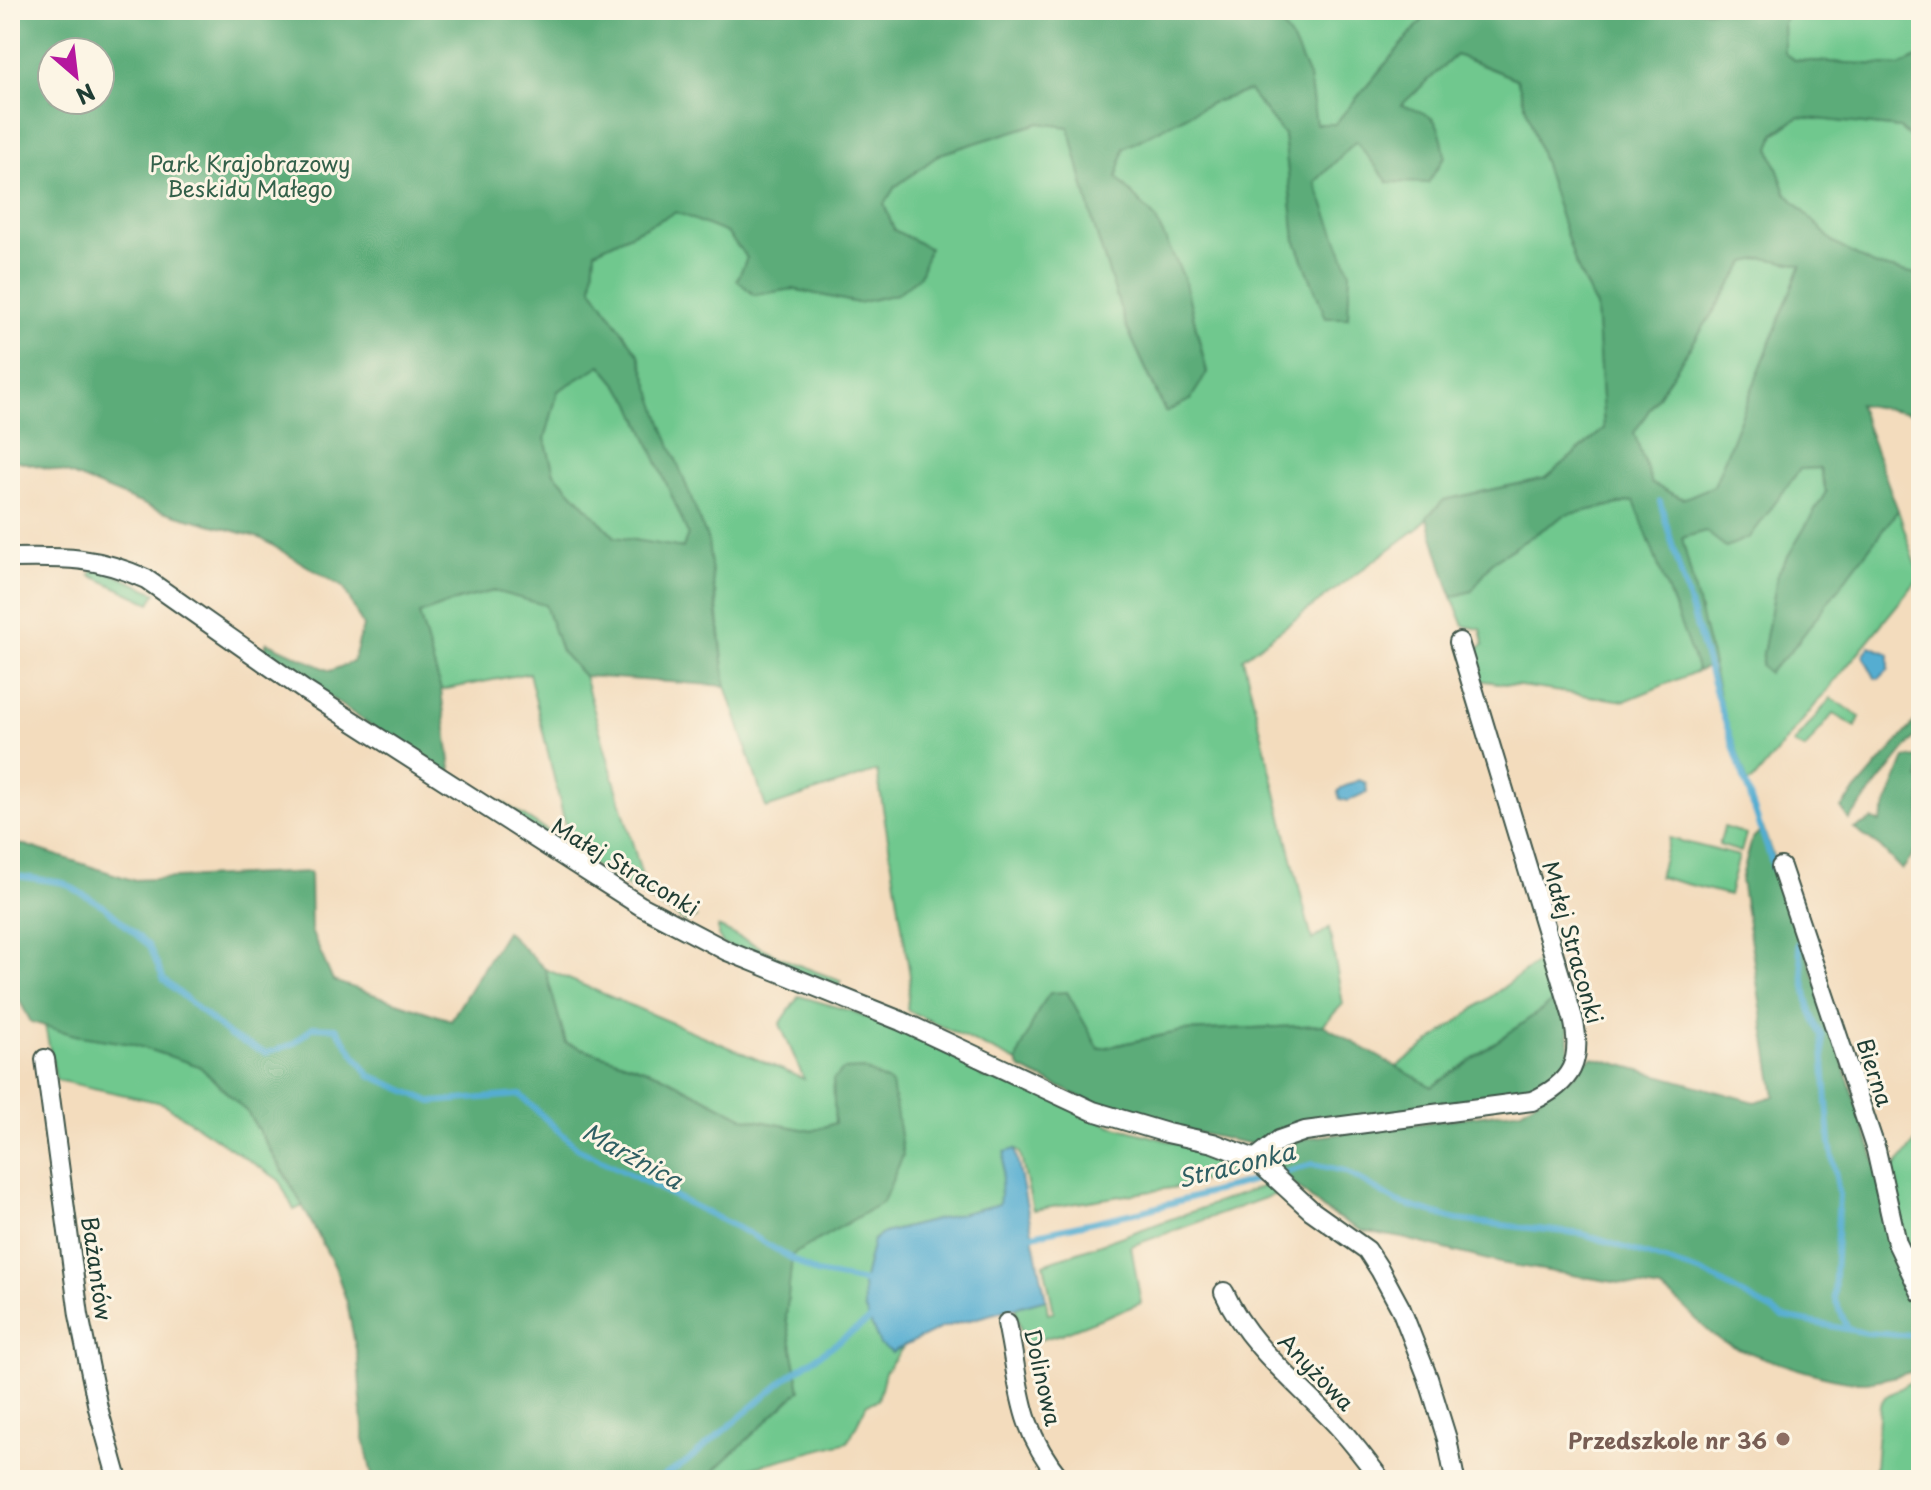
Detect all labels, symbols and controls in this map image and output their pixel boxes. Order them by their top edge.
north arrow [36,36,116,116]
text: N [71,76,102,114]
park label: Park Krajobrazowy Beskidu Małego [150,146,350,204]
street label: Małej Straconki [546,809,706,923]
street label: Małej Straconki [1535,857,1613,1027]
street label: Bierna [1850,1034,1903,1110]
water label: Marźnica [577,1113,690,1198]
water label: Straconka [1174,1132,1299,1196]
street label: Bażantów [74,1214,122,1322]
street label: Dolinowa [1017,1325,1071,1429]
street label: Anyżowa [1271,1325,1363,1418]
place label: Przedszkole nr 36 [1568,1423,1767,1456]
marker: Przedszkole nr 36 [1774,1430,1792,1448]

